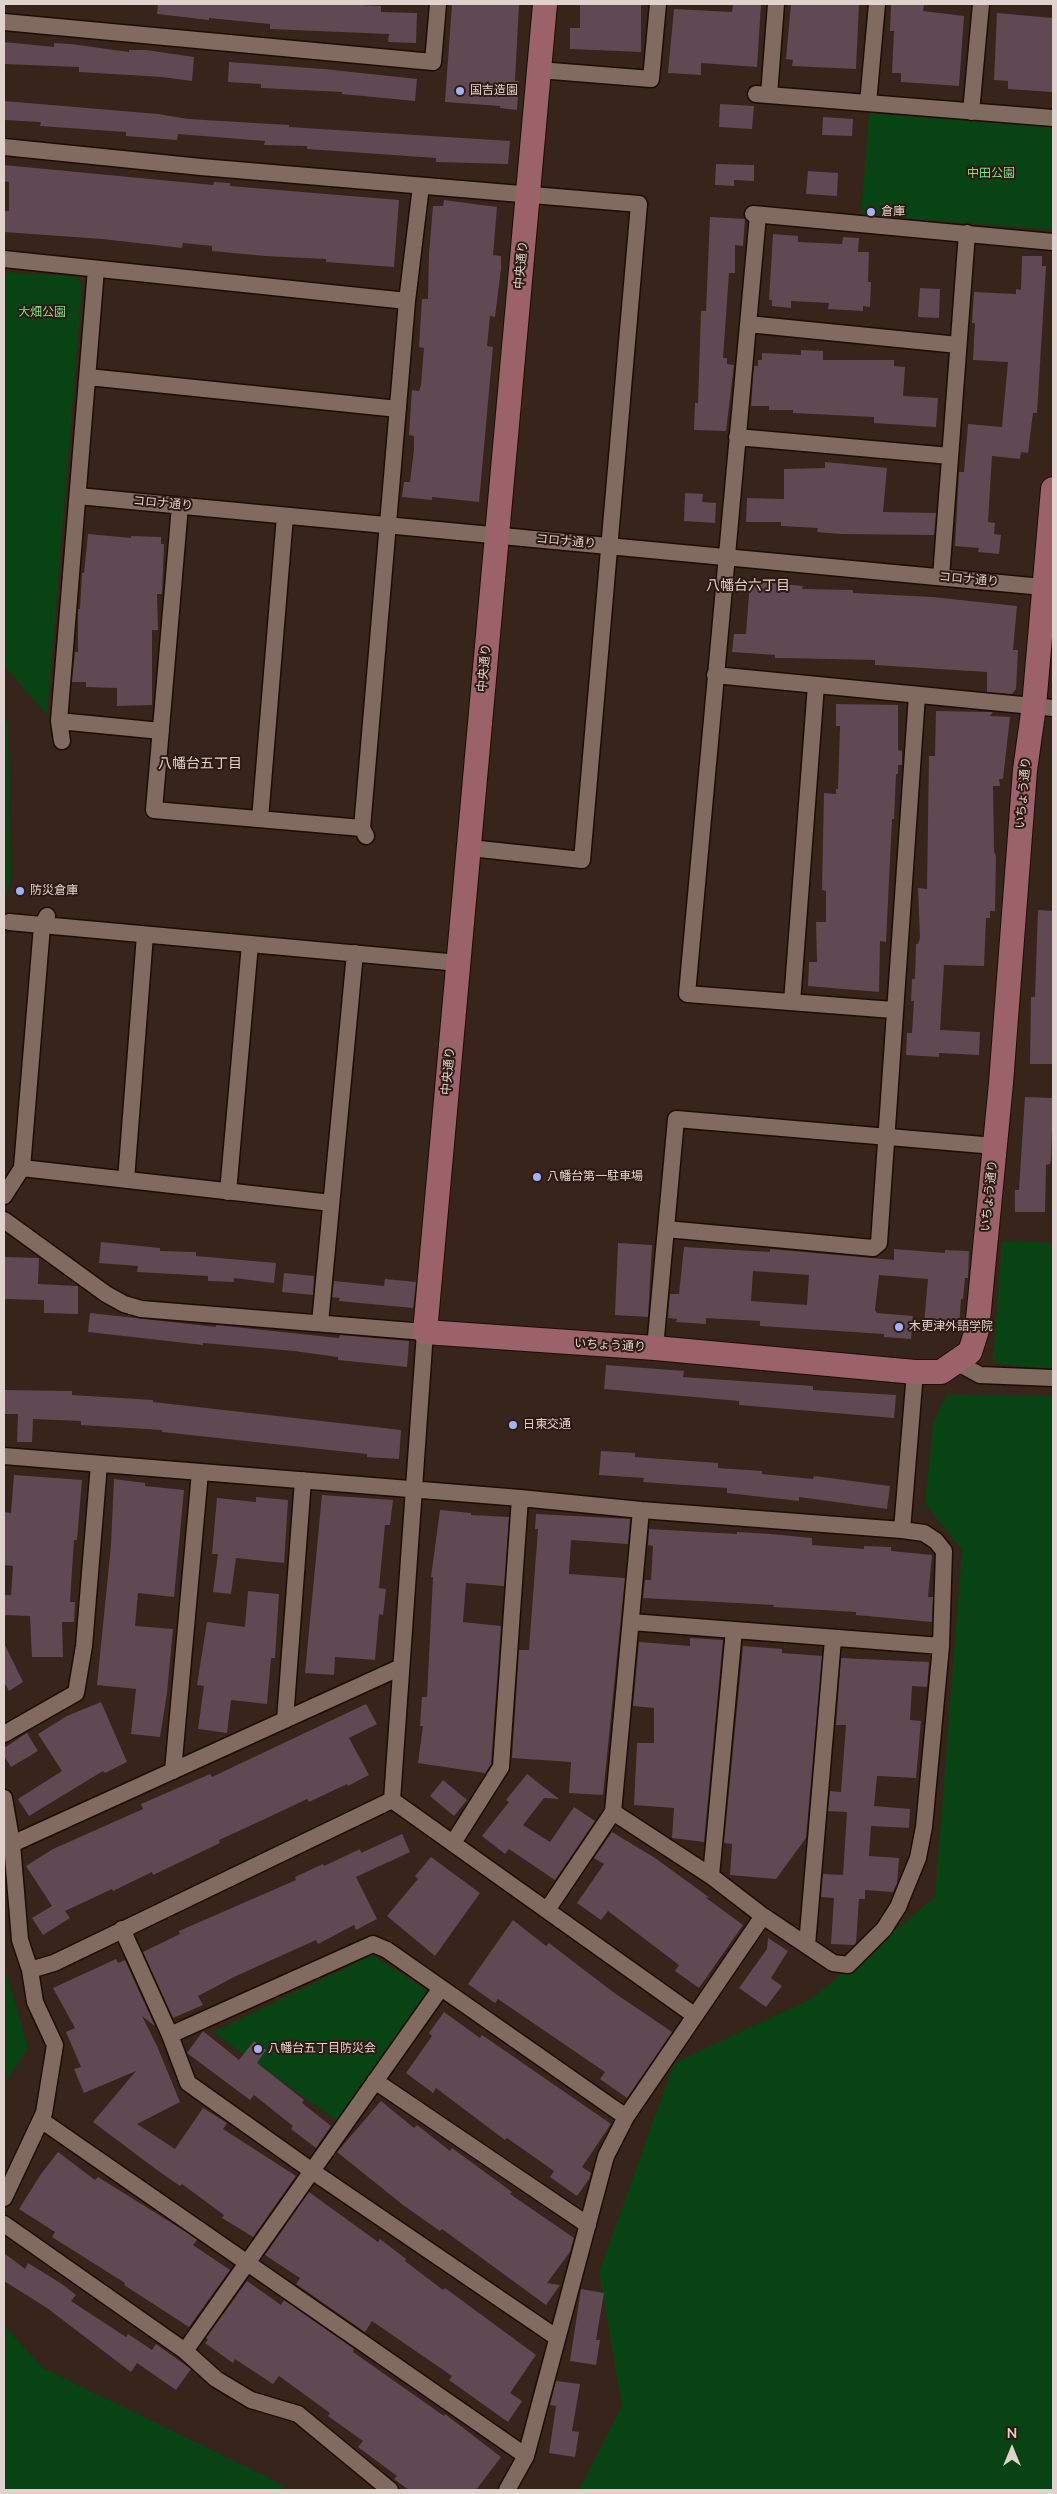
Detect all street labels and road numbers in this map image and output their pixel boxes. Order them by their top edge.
street label: 中央通り [513,240,531,290]
street label: コロナ通り [132,494,194,514]
street label: コロナ通り [535,532,597,552]
street label: コロナ通り [938,570,1000,590]
street label: 中央通り [476,643,494,693]
street label: いちょう通り [1014,757,1034,829]
street label: 中央通り [440,1046,458,1096]
street label: いちょう通り [979,1159,1001,1233]
street label: いちょう通り [574,1337,646,1355]

